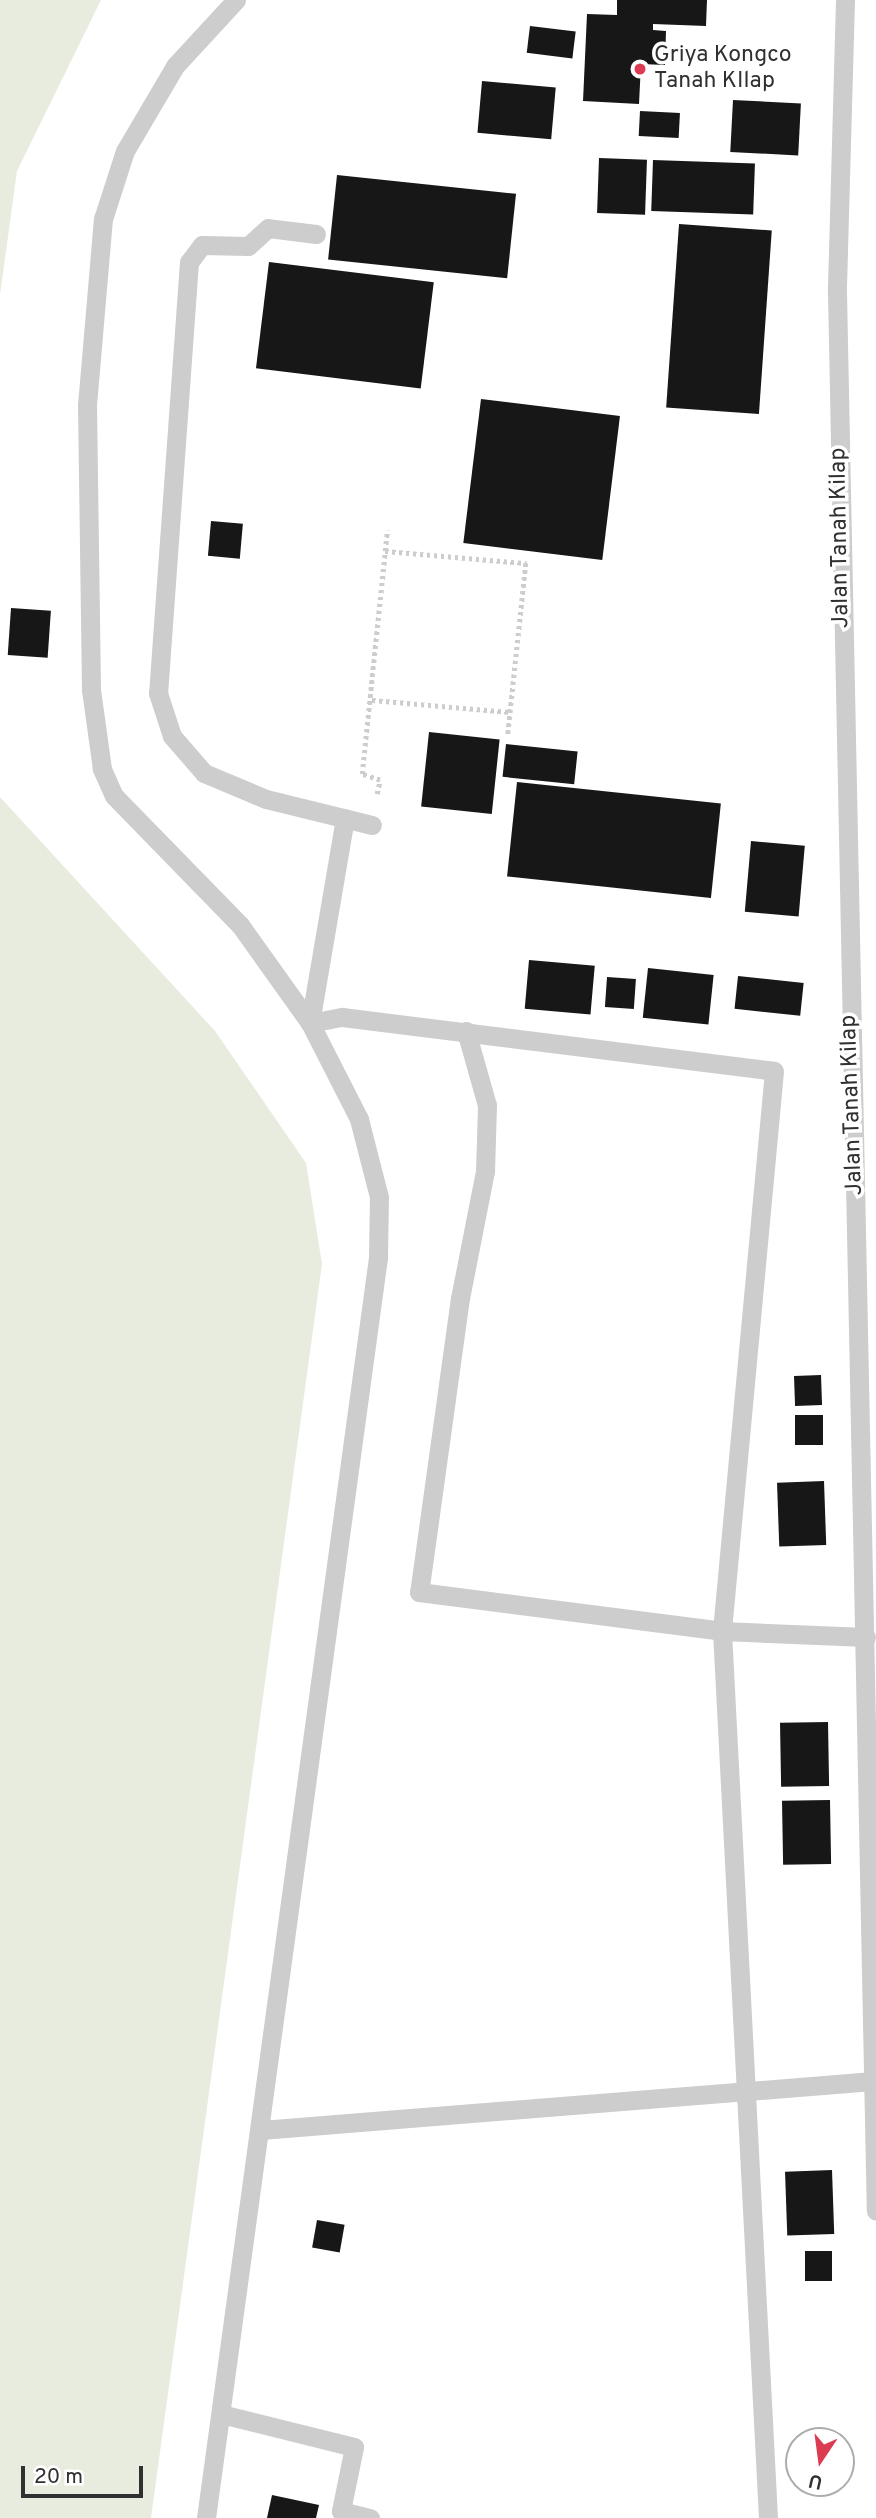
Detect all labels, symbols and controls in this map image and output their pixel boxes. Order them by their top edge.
place label: Griya Kongco Tanah KIlap [654,42,792,96]
marker: Griya Kongco Tanah KIlap [632,61,648,77]
street label: Jalan Tanah Kilap [826,447,856,629]
street label: Jalan Tanah Kilap [836,1014,870,1196]
north arrow [785,2427,855,2497]
scale bar [24,2452,147,2496]
text: 20 m [34,2464,83,2491]
text: U [806,2467,825,2494]

